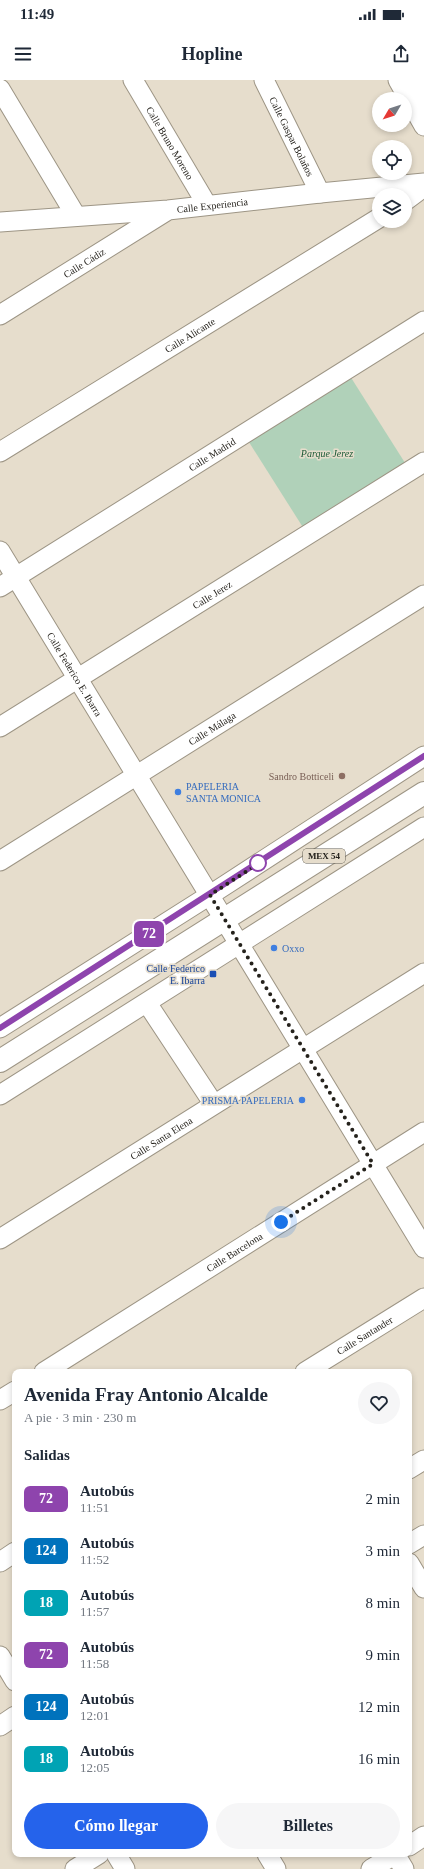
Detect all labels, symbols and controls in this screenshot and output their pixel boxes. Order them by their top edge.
text: 11:49 [20,6,54,22]
icon: menu [12,43,34,65]
icon: share [390,43,412,65]
text: Hopline [181,44,243,64]
north arrow [372,92,412,132]
map controls [372,92,412,228]
street label: Calle Gaspar Bolaños [268,95,316,178]
street label: Calle Bruno Moreno [144,104,196,181]
button: locate [372,140,412,180]
button: layers [372,188,412,228]
street label: Calle Experiencia [176,196,249,214]
street label: Calle Cádiz [61,245,107,280]
street label: Calle Alicante [163,315,217,355]
street label: Calle Madrid [186,435,237,473]
park label: Parque Jerez [300,448,353,459]
street label: Calle Jerez [190,578,234,611]
street label: Calle Federico E. Ibarra [45,630,105,718]
street label: Calle Málaga [186,709,238,747]
place label: Sandro Botticeli [269,771,334,782]
marker: Sandro Botticeli [337,771,347,781]
place label: PAPELERIA SANTA MONICA [186,781,262,804]
marker: PAPELERIA SANTA MONICA [173,787,183,797]
road number: MEX 54 [303,849,345,863]
unlabelled marker [249,854,267,872]
line badge: 72 [131,921,167,947]
text: 72 [142,926,156,941]
marker: Oxxo [269,943,279,953]
place label: Oxxo [282,943,304,954]
place label: Calle Federico E. Ibarra [146,963,206,986]
marker: Calle Federico E. Ibarra [208,969,218,979]
place label: PRISMA PAPELERIA [202,1095,295,1106]
marker: PRISMA PAPELERIA [297,1095,307,1105]
street label: Calle Santa Elena [128,1114,194,1162]
your location [271,1212,291,1232]
street label: Calle Barcelona [204,1230,265,1274]
street label: Calle Santander [334,1313,395,1357]
button: heart [358,1382,400,1424]
text: Avenida Fray Antonio Alcalde [24,1384,268,1405]
text: A pie · 3 min · 230 m [24,1410,136,1425]
text: Salidas [24,1447,70,1463]
text: Autobús [80,1483,134,1499]
text: 72 [39,1491,53,1506]
text: 2 min [365,1491,400,1507]
text: 11:51 [80,1500,109,1515]
text: Autobús [80,1535,134,1551]
text: 124 [36,1543,57,1558]
text: 3 min [365,1543,400,1559]
text: 11:52 [80,1552,109,1567]
text: Autobús [80,1587,134,1603]
text: 18 [39,1595,53,1610]
text: 8 min [365,1595,400,1611]
text: 11:57 [80,1604,109,1619]
text: Autobús [80,1639,134,1655]
text: 72 [39,1647,53,1662]
text: 9 min [365,1647,400,1663]
text: 11:58 [80,1656,109,1671]
text: Autobús [80,1691,134,1707]
text: 124 [36,1699,57,1714]
text: 12 min [358,1699,400,1715]
text: 12:01 [80,1708,110,1723]
text: Autobús [80,1743,134,1759]
text: 18 [39,1751,53,1766]
text: 16 min [358,1751,400,1767]
text: 12:05 [80,1760,110,1775]
button: Cómo llegar [24,1803,208,1849]
button: Billetes [216,1803,400,1849]

